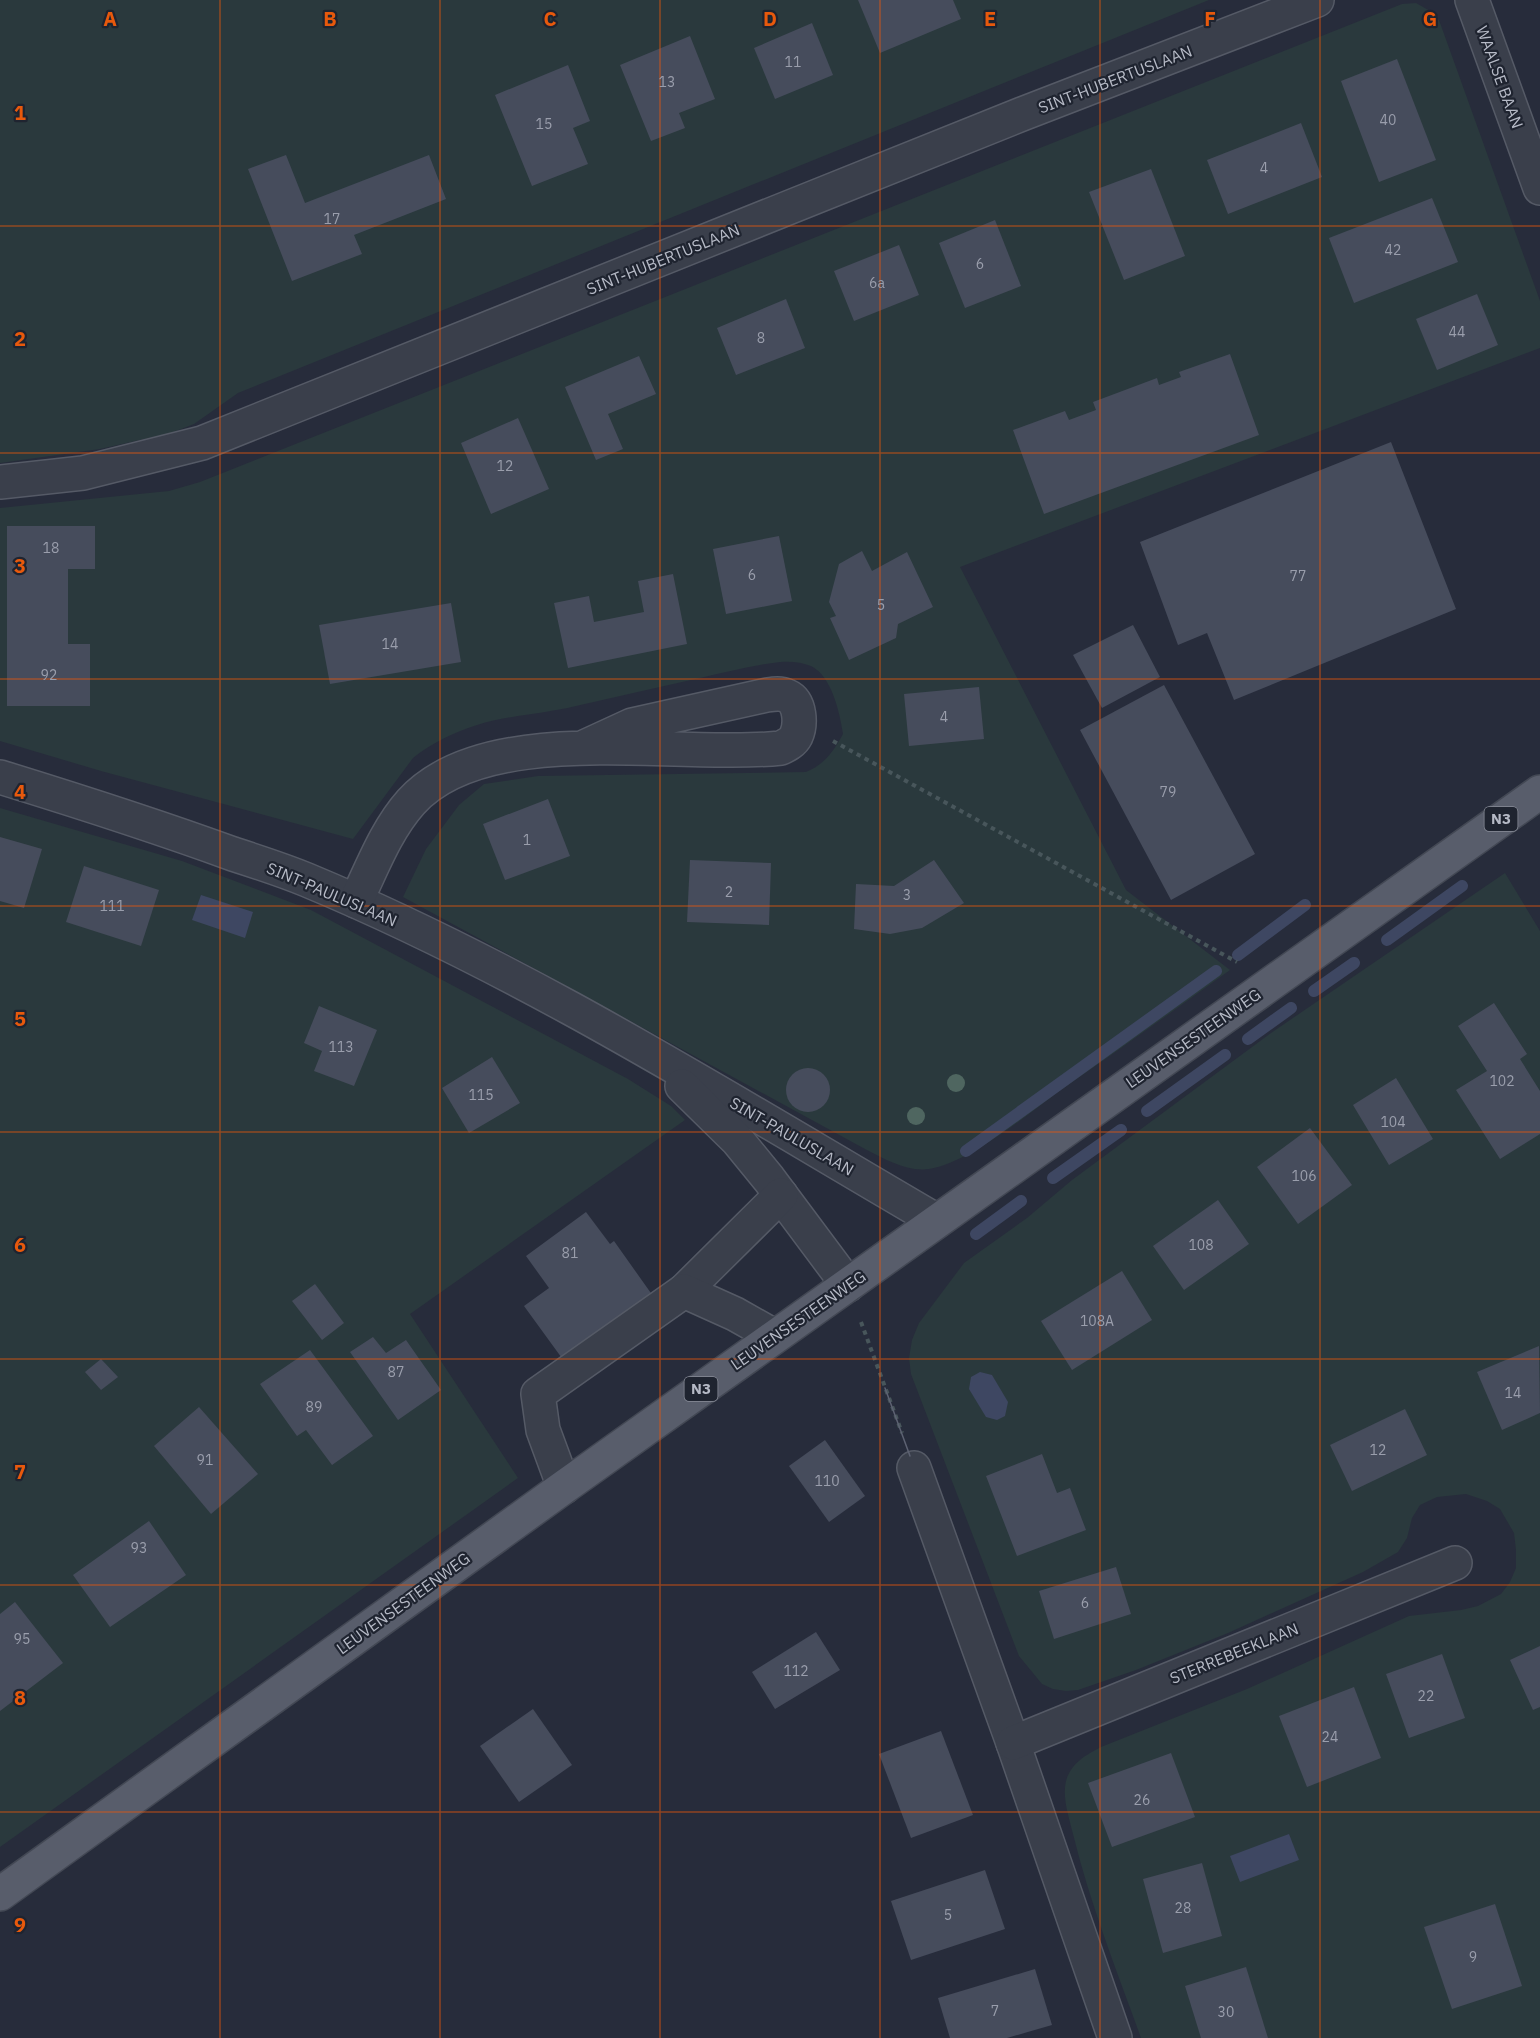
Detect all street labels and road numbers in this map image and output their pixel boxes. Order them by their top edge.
street label: WAALSE BAAN [1472,23,1528,131]
street label: SINT-HUBERTUSLAAN [1035,40,1195,118]
street label: SINT-HUBERTUSLAAN [584,219,742,299]
road number: N3 [1484,807,1518,831]
street label: SINT-PAULUSLAAN [264,857,400,931]
street label: LEUVENSESTEENWEG [1122,984,1264,1092]
street label: SINT-PAULUSLAAN [727,1092,857,1180]
street label: LEUVENSESTEENWEG [727,1266,869,1374]
road number: N3 [684,1377,718,1401]
street label: LEUVENSESTEENWEG [332,1548,474,1658]
street label: STERREBEEKLAAN [1167,1618,1301,1688]

